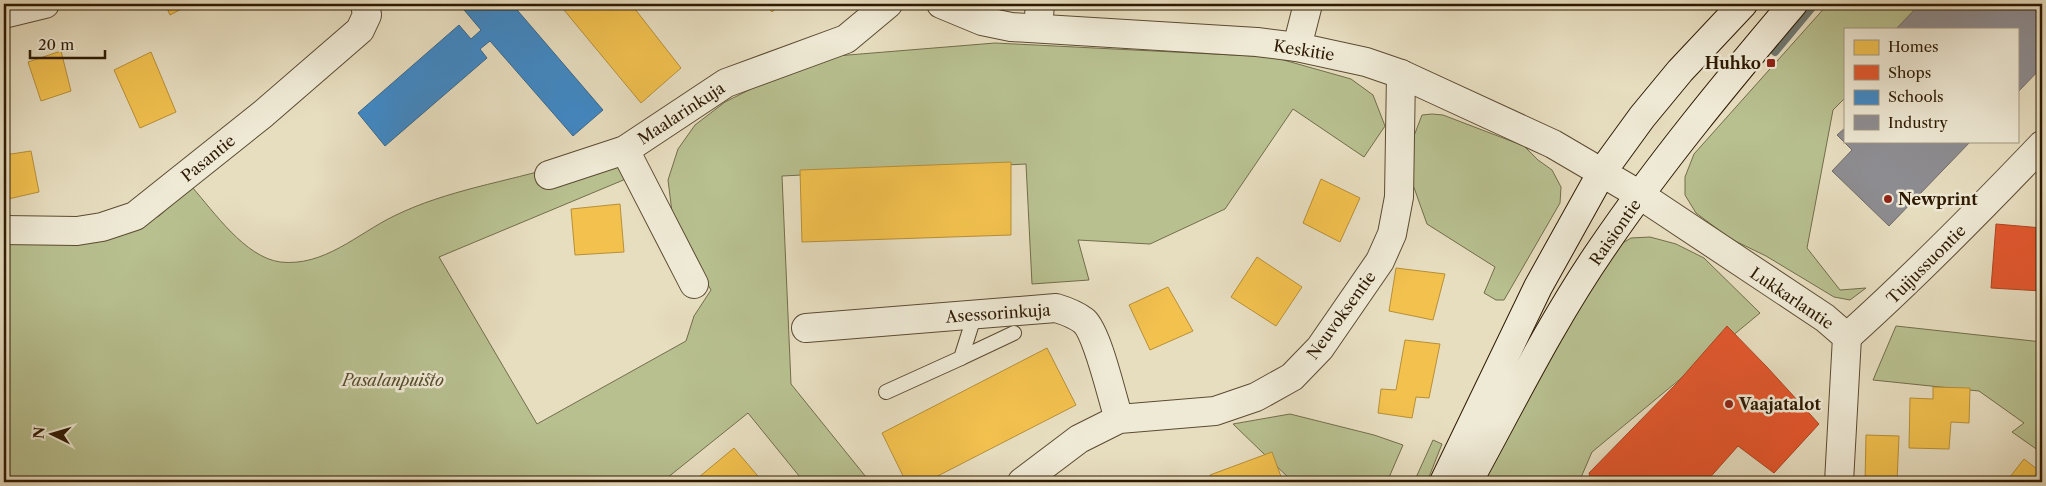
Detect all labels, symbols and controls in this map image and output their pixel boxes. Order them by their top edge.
scale bar [30,28,105,60]
legend [1844,28,2018,142]
text: 20 m [38,35,74,54]
street label: Keskitie [1272,35,1336,65]
text: Homes [1888,37,1939,56]
place label: Huhko [1705,53,1761,73]
marker: Huhko [1765,57,1777,69]
text: Shops [1888,63,1931,82]
street label: Maalarinkuja [634,77,729,149]
text: Schools [1888,87,1944,106]
text: Industry [1888,113,1948,132]
street label: Pasantie [177,130,239,186]
place label: Newprint [1898,189,1978,209]
marker: Newprint [1882,193,1894,205]
street label: Raisiontie [1585,195,1645,269]
street label: Tuijussuontie [1882,220,1970,308]
street label: Lukkarlantie [1746,263,1838,333]
street label: Neuvoksentie [1302,267,1380,363]
street label: Asessorinkuja [944,299,1052,327]
park label: Pasalanpuisto [340,370,444,390]
place label: Vaajatalot [1738,394,1821,414]
marker: Vaajatalot [1723,398,1735,410]
north arrow [28,408,78,458]
text: N [30,426,49,440]

